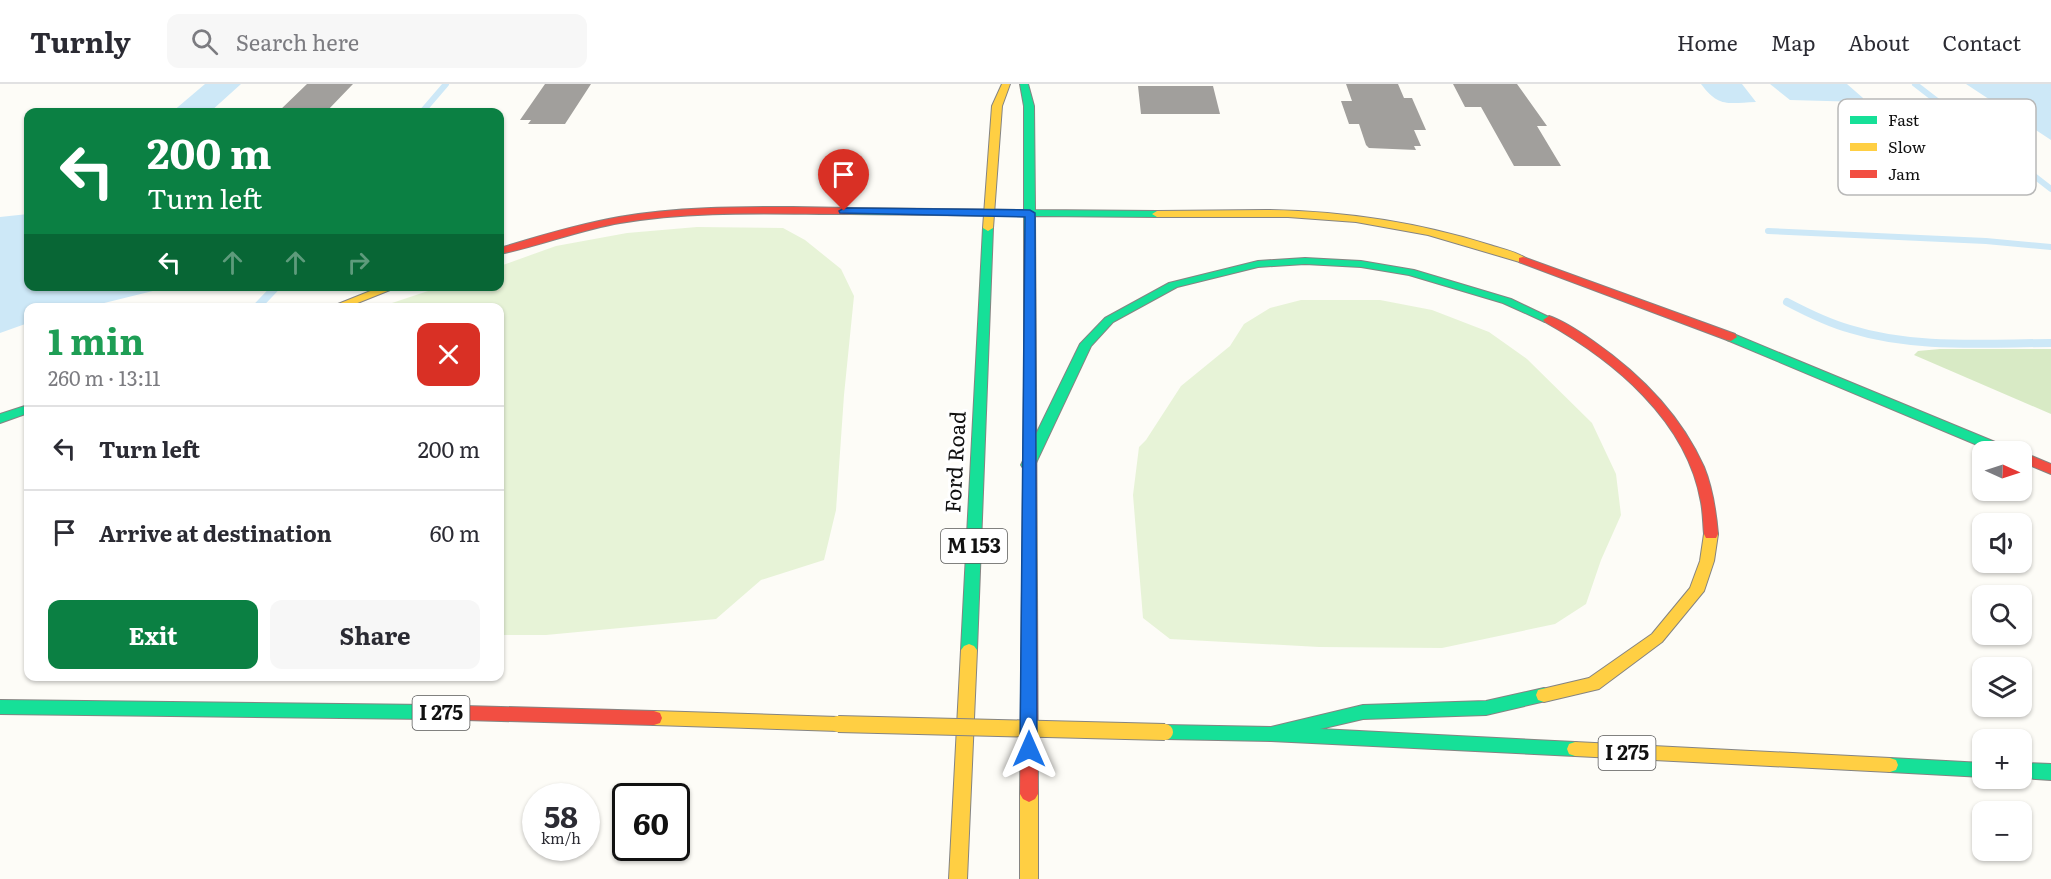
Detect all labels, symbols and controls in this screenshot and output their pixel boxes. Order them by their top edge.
search box [167,14,587,68]
text: Turnly [30,20,131,62]
icon: search [188,25,221,58]
text: Search here [236,25,359,58]
text: Home [1677,26,1738,57]
text: Map [1771,26,1815,57]
text: About [1848,26,1910,57]
text: Contact [1943,26,2021,57]
legend [1838,99,2036,195]
text: Fast [1888,107,1920,131]
text: 200 m [147,120,272,182]
icon: left [48,132,126,210]
text: Slow [1888,134,1926,158]
pin [818,149,869,211]
icon: arrive [827,158,860,191]
text: Jam [1888,161,1921,185]
text: Turn left [147,177,262,217]
icon: left [153,246,186,279]
icon: ahead [216,246,249,279]
icon: ahead [279,246,312,279]
icon: right [342,246,375,279]
text: 1 min [48,313,144,366]
button: close [417,323,480,386]
text: 260 m · 13:11 [48,362,160,392]
street label: Ford Road [935,410,972,514]
icon: left [48,432,81,465]
text: Turn left [99,432,200,465]
text: 200 m [418,432,480,465]
north arrow [1972,441,2032,501]
map controls [1972,441,2032,861]
button: sound [1972,513,2032,573]
icon: arrive [48,516,81,549]
text: Arrive at destination [99,516,332,549]
text: 60 m [430,516,480,549]
road number: M 153 [941,529,1007,563]
button: search [1972,585,2032,645]
button: Exit [48,600,258,669]
button: Share [270,600,480,669]
button: layers [1972,657,2032,717]
road number: I 275 [412,696,470,730]
position arrow [997,717,1061,781]
button: + [1972,729,2032,789]
road number: I 275 [1598,736,1656,770]
speed limit sign: 60 [612,783,690,861]
text: 58 [544,793,578,837]
button: − [1972,801,2032,861]
text: km/h [541,826,581,849]

